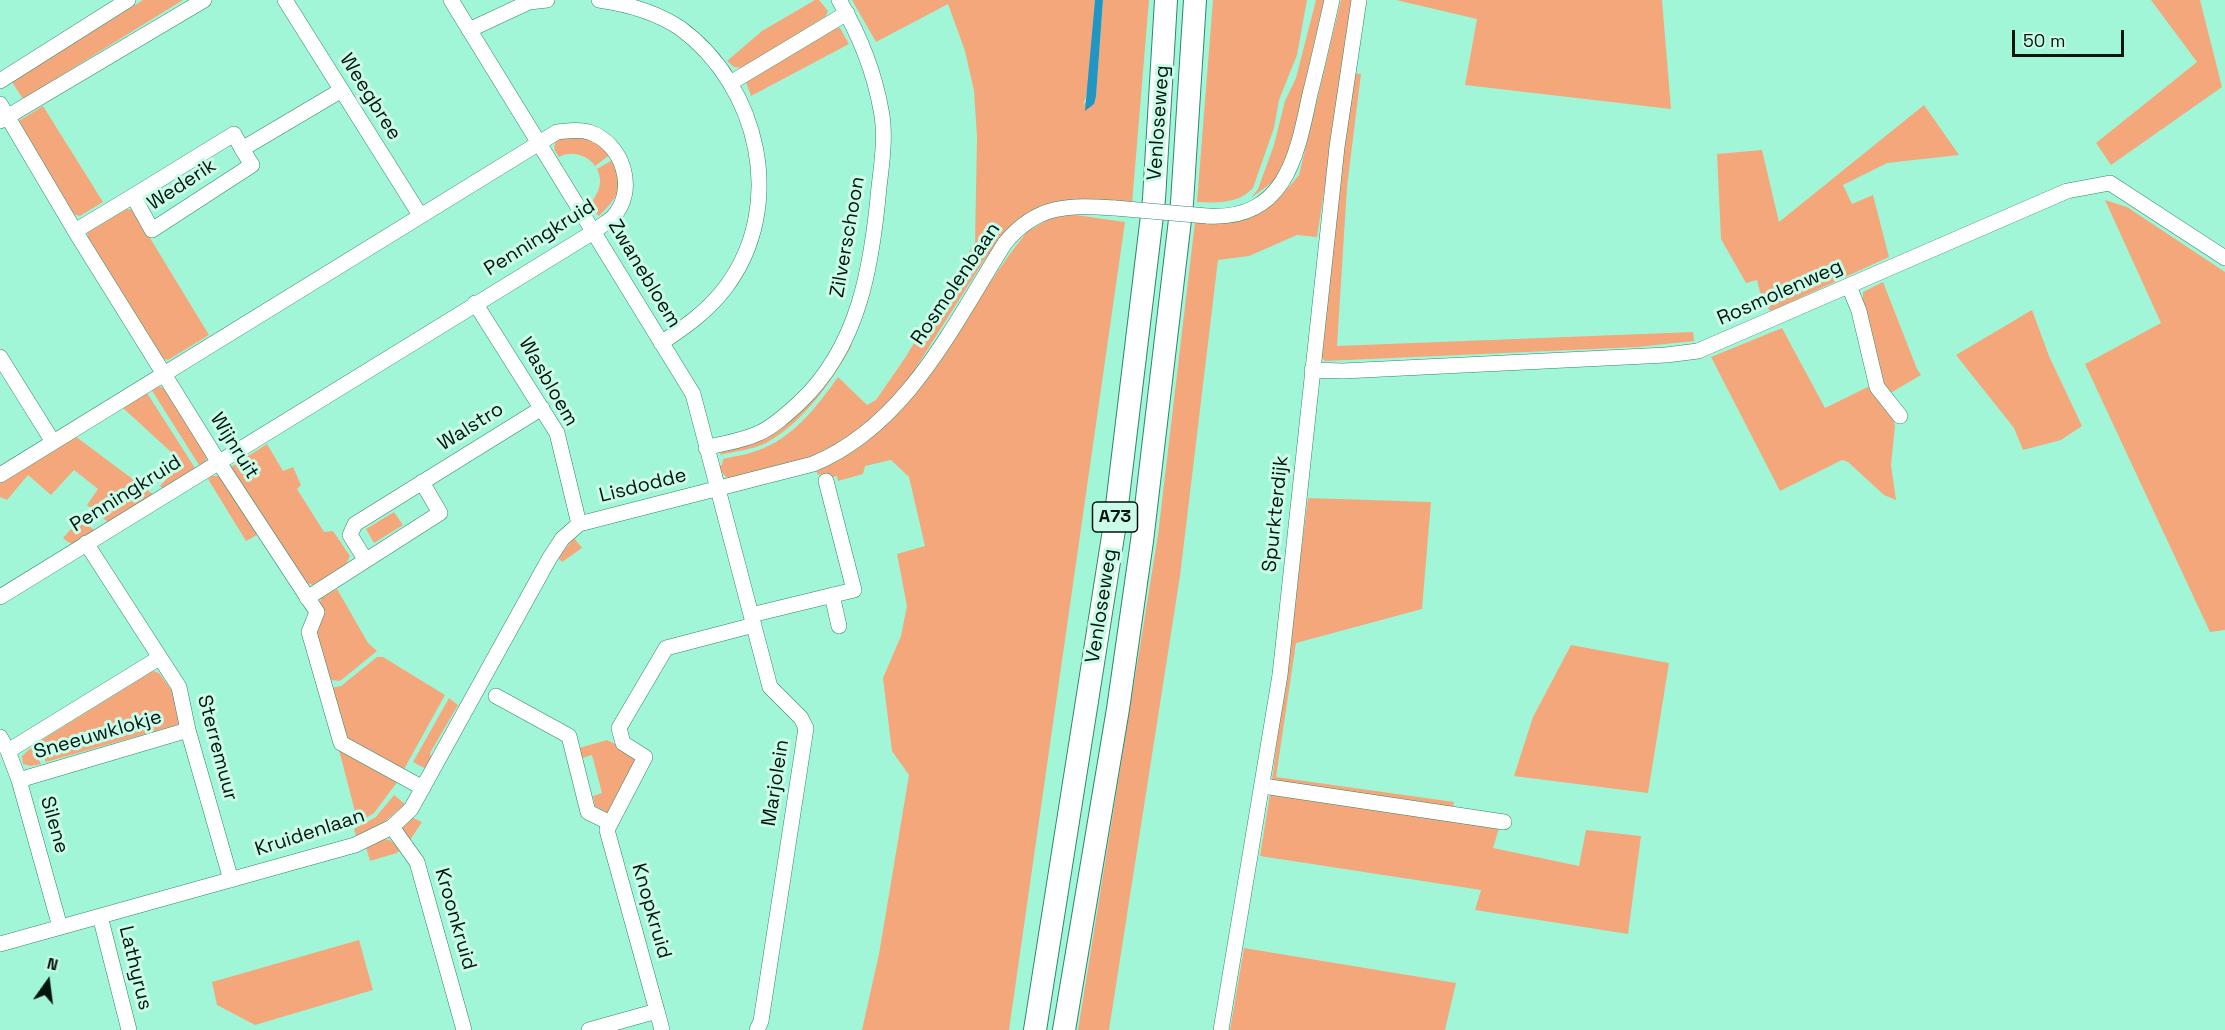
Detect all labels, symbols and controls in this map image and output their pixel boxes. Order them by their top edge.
scale bar [2015,18,2128,56]
text: 50 m [2023,29,2065,52]
street label: Weegbree [334,49,406,145]
street label: Venloseweg [1143,64,1175,182]
street label: Wederik [143,154,221,216]
street label: Zilverschoon [826,175,870,299]
street label: Penningkruid [480,194,600,282]
street label: Zwanebloem [602,216,686,332]
street label: Rosmolenbaan [906,218,1006,350]
street label: Rosmolenweg [1714,255,1846,331]
street label: Wasbloem [513,333,583,431]
street label: Walstro [434,398,508,456]
street label: Wijnruit [204,408,264,484]
street label: Penningkruid [66,450,186,538]
street label: Spurkterdijk [1258,455,1294,573]
street label: Lisdodde [597,464,689,508]
road number: A73 [1092,502,1138,532]
street label: Venloseweg [1081,547,1123,665]
street label: Sterremuur [191,692,243,804]
street label: Sneeuwklokje [31,705,165,765]
street label: Marjolein [757,738,795,828]
street label: Silene [34,794,74,856]
street label: Kruidenlaan [252,804,368,862]
street label: Knopkruid [626,861,676,961]
street label: Kroonkruid [429,865,481,973]
street label: Lathyrus [113,924,157,1012]
north arrow [18,952,78,1012]
text: N [45,953,60,976]

